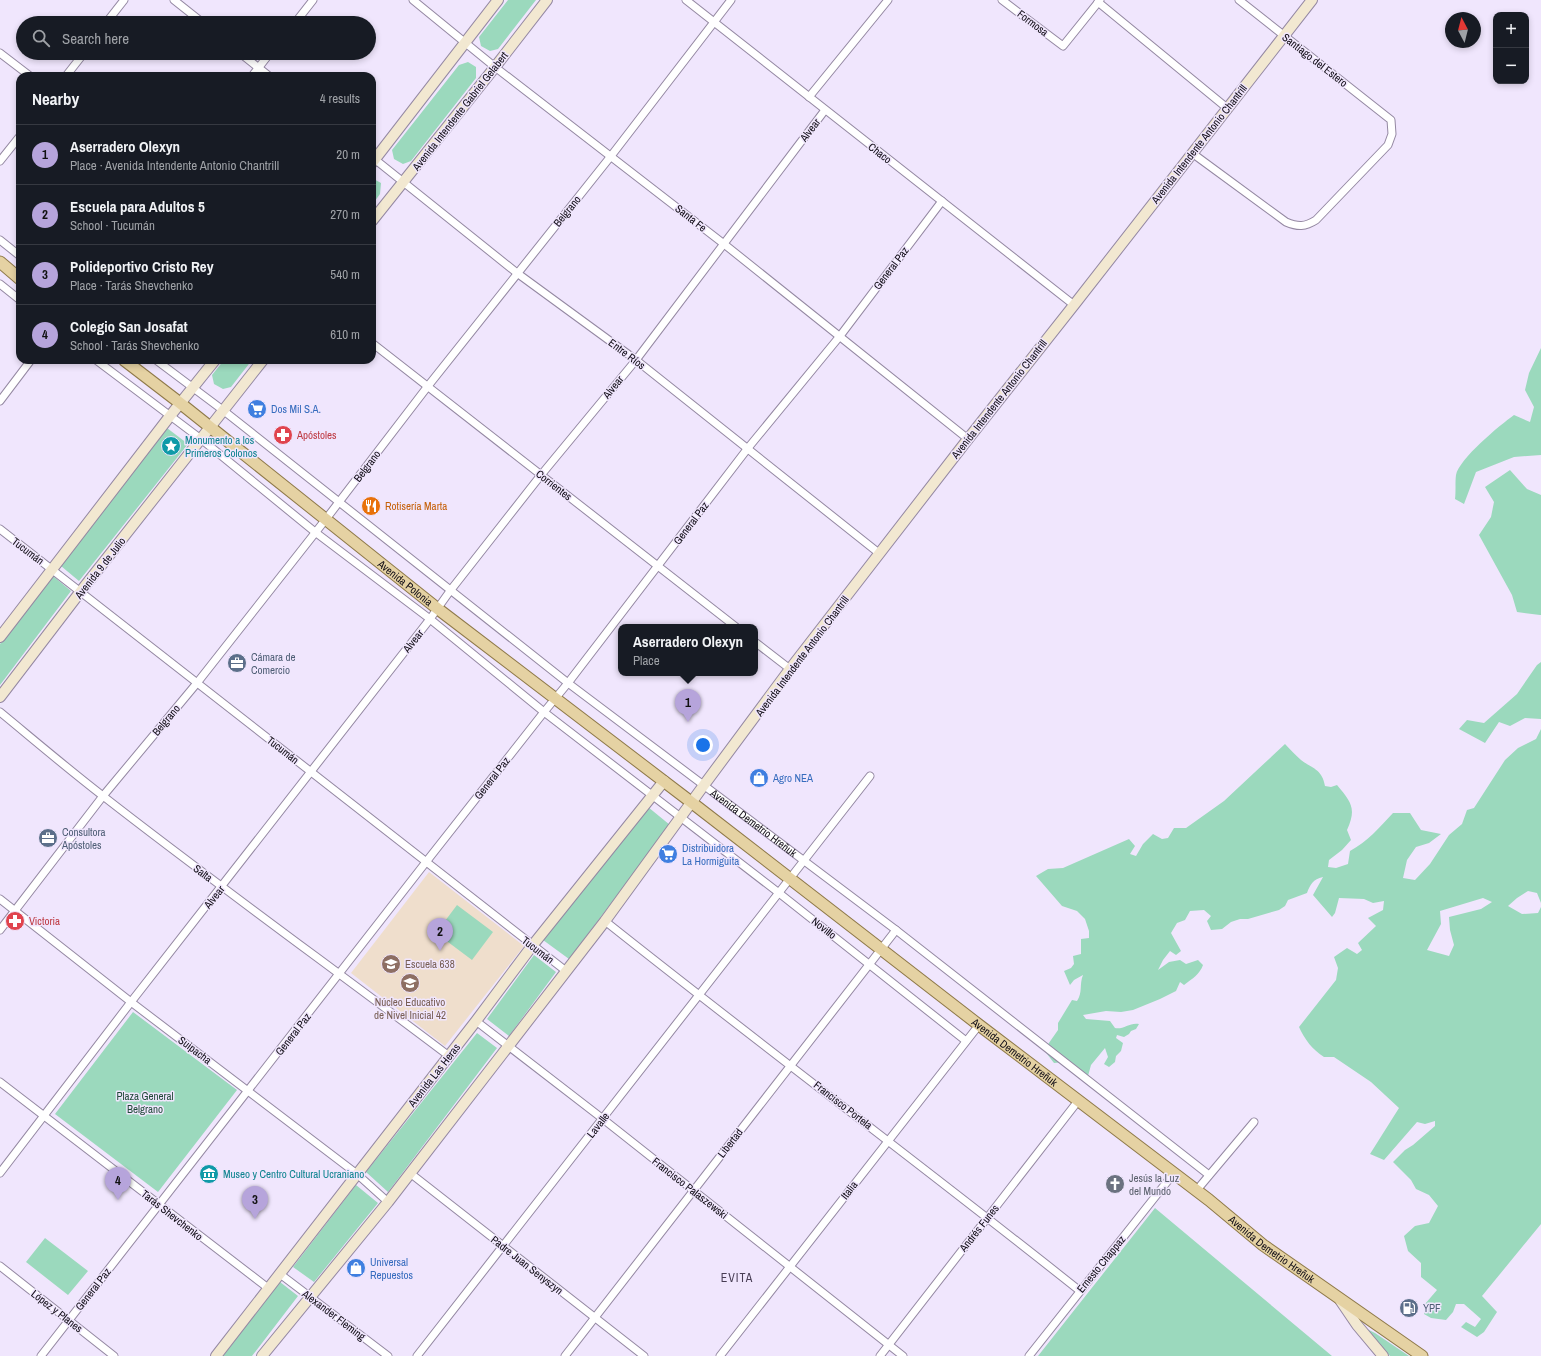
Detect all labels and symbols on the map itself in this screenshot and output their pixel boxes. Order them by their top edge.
street label: Formosa [1015,7,1051,39]
north arrow [1445,12,1481,48]
street label: Santiago del Estero [1279,30,1351,90]
street label: Avenida Intendente Gabriel Gelabert [409,48,511,174]
street label: Avenida Intendente Antonio Chantrill [1148,82,1250,207]
street label: Alvear [796,116,823,145]
street label: Chaco [865,139,895,167]
street label: Belgrano [550,193,584,229]
street label: Santa Fe [672,201,710,235]
street label: General Paz [870,243,912,292]
street label: Entre Ríos [606,336,649,373]
street label: Avenida Intendente Antonio Chantrill [948,337,1050,462]
street label: Alvear [599,373,626,402]
supermarket icon: Dos Mil S.A. [246,398,268,420]
place label: Dos Mil S.A. [271,402,321,416]
pharmacy icon: Apóstoles [272,424,294,446]
place label: Apóstoles [296,428,337,442]
place label: Monumento a los Primeros Colonos [185,433,258,460]
place icon: Monumento a los Primeros Colonos [160,435,182,457]
street label: Belgrano [351,447,383,485]
street label: Corrientes [533,467,575,504]
restaurant icon: Rotisería Marta [360,495,382,517]
street label: General Paz [670,498,712,547]
place label: Rotisería Marta [385,499,447,513]
street label: Tucumán [9,534,47,568]
street label: Avenida 9 de Julio [71,534,128,602]
street label: Avenida Polonia [374,556,436,609]
street label: Avenida Intendente Antonio Chantrill [751,593,852,720]
street label: Alvear [399,627,426,656]
place label: Cámara de Comercio [251,650,296,677]
office icon: Cámara de Comercio [226,652,248,674]
pin: 1 [675,689,701,722]
street label: Belgrano [149,702,183,738]
street label: Tucumán [264,733,302,767]
your location [693,735,713,755]
street label: General Paz [471,754,513,802]
shop icon: Agro NEA [748,767,770,789]
place label: Agro NEA [772,771,814,785]
street label: Avenida Demetrio Hreñuk [707,785,800,860]
place label: Consultora Apóstoles [61,825,106,852]
office icon: Consultora Apóstoles [37,827,59,849]
place label: Distribuidora La Hormiguita [682,841,739,868]
supermarket icon: Distribuidora La Hormiguita [657,843,679,865]
street label: Salta [191,861,215,885]
street label: Alvear [200,883,227,912]
pharmacy icon: Victoria [4,910,26,932]
place label: Victoria [29,914,60,928]
street label: Novillo [809,914,839,942]
pin: 2 [427,918,453,951]
street label: Tucumán [519,933,557,967]
school or university icon: Escuela 638 [380,953,402,975]
place label: Escuela 638 [405,957,455,971]
school or university icon: Núcleo Educativo de Nivel Inicial 42 [399,972,421,994]
place label: Núcleo Educativo de Nivel Inicial 42 [374,995,446,1022]
street label: General Paz [272,1010,314,1058]
street label: Avenida Demetrio Hreñuk [968,1014,1061,1090]
street label: Suipacha [176,1033,214,1067]
street label: Avenida Las Heras [404,1040,463,1110]
street label: Francisco Portela [811,1078,875,1132]
park label: Plaza General Belgrano [116,1089,174,1116]
street label: Lavalle [584,1109,612,1141]
street label: Libertad [714,1126,746,1160]
street label: Francisco Palaszewski [649,1154,731,1222]
museum icon: Museo y Centro Cultural Ucraniano [198,1163,220,1185]
pin: 4 [105,1167,131,1200]
place label: Museo y Centro Cultural Ucraniano [223,1167,364,1181]
place label: Jesús la Luz del Mundo [1129,1171,1180,1198]
church icon: Jesús la Luz del Mundo [1104,1173,1126,1195]
street label: Italia [837,1178,861,1202]
pin: 3 [242,1186,268,1219]
street label: Tarás Shevchenko [138,1187,206,1243]
street label: Andrés Funes [956,1201,1002,1255]
street label: Avenida Demetrio Hreñuk [1225,1212,1318,1286]
street label: Padre Juan Senyszyn [488,1232,566,1298]
street label: Ernesto Chappaz [1074,1232,1129,1295]
place label: Universal Repuestos [370,1255,414,1282]
shop icon: Universal Repuestos [345,1257,367,1279]
street label: General Paz [72,1265,114,1313]
district label: EVITA [721,1270,753,1286]
street label: López y Planes [28,1286,86,1336]
street label: Alexander Fleming [299,1286,368,1343]
fuel station icon: YPF [1398,1297,1420,1319]
place label: YPF [1423,1301,1441,1315]

